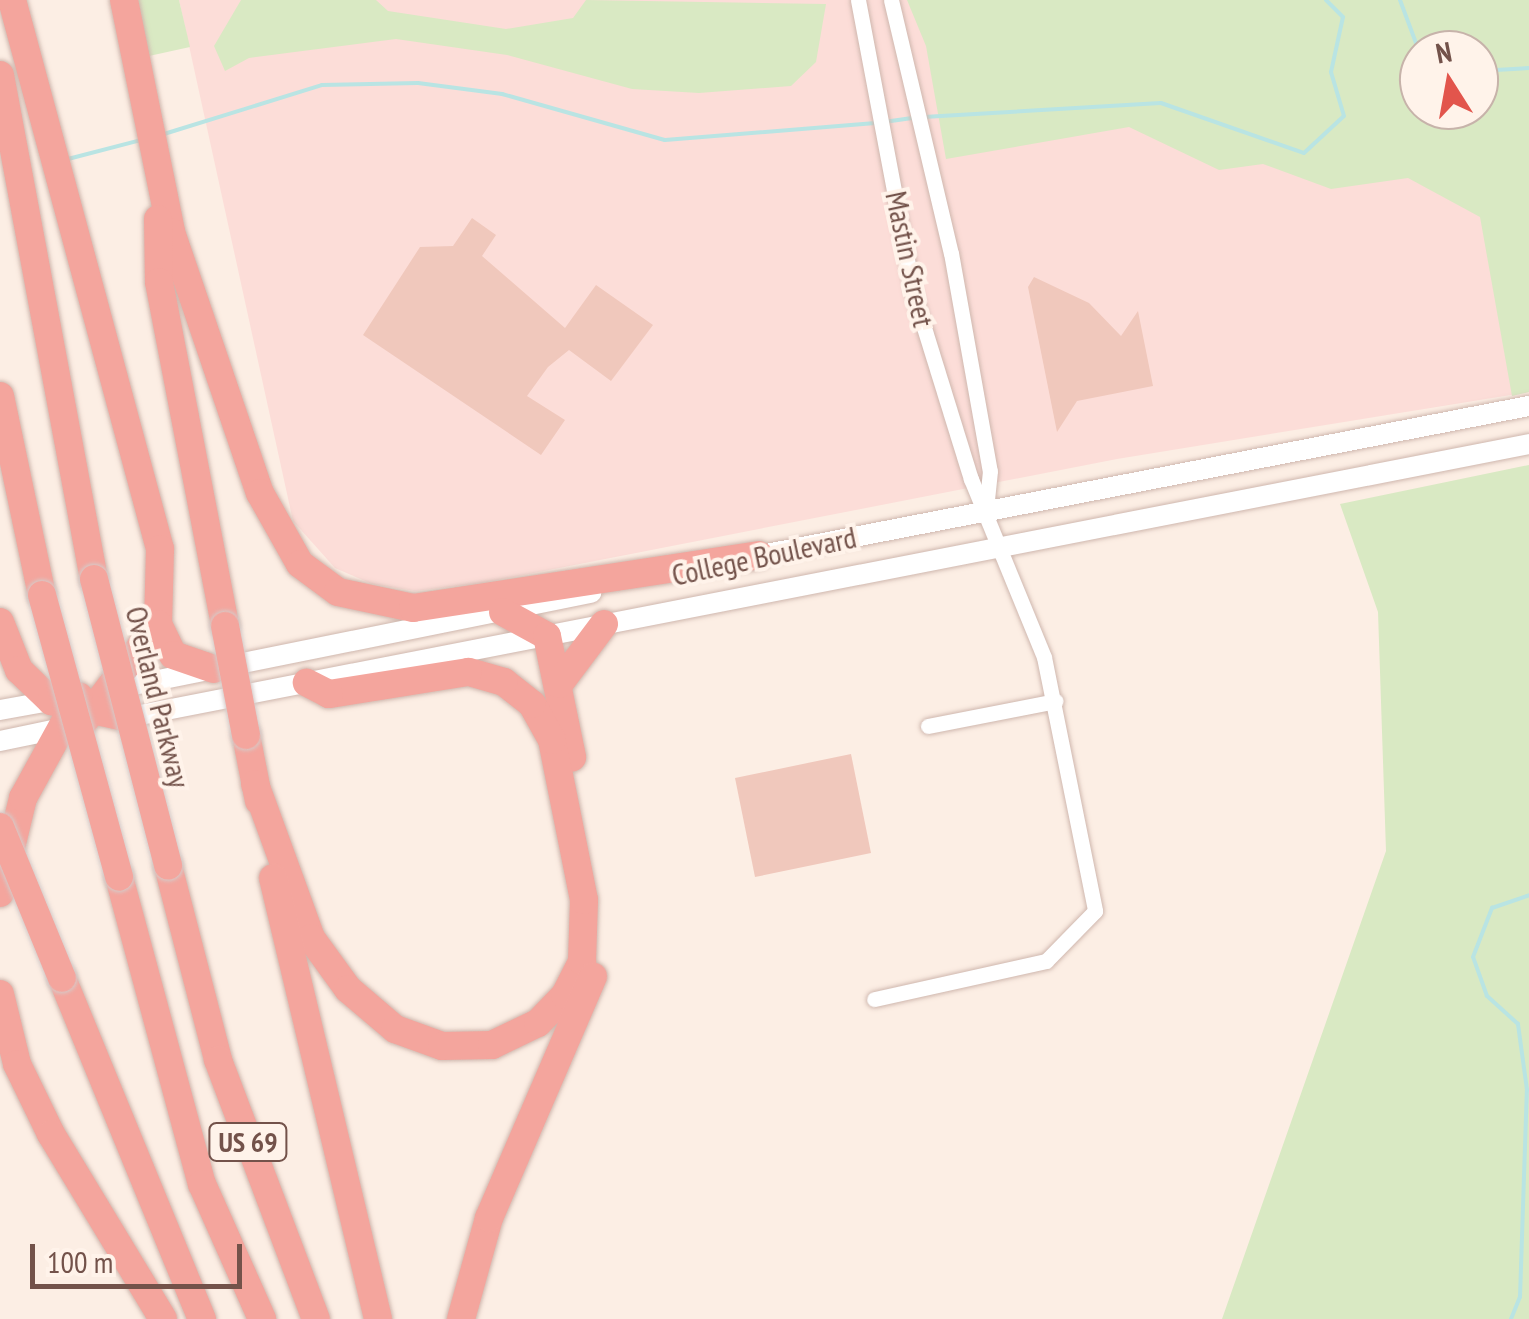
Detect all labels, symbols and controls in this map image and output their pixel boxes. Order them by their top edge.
north arrow [1399,30,1499,130]
text: N [1433,32,1455,72]
street label: Mastin Street [878,188,942,330]
street label: College Boulevard [669,519,859,593]
street label: Overland Parkway [118,603,198,791]
road number: US 69 [208,1119,288,1165]
scale bar [35,1224,248,1286]
text: 100 m [47,1242,113,1281]

